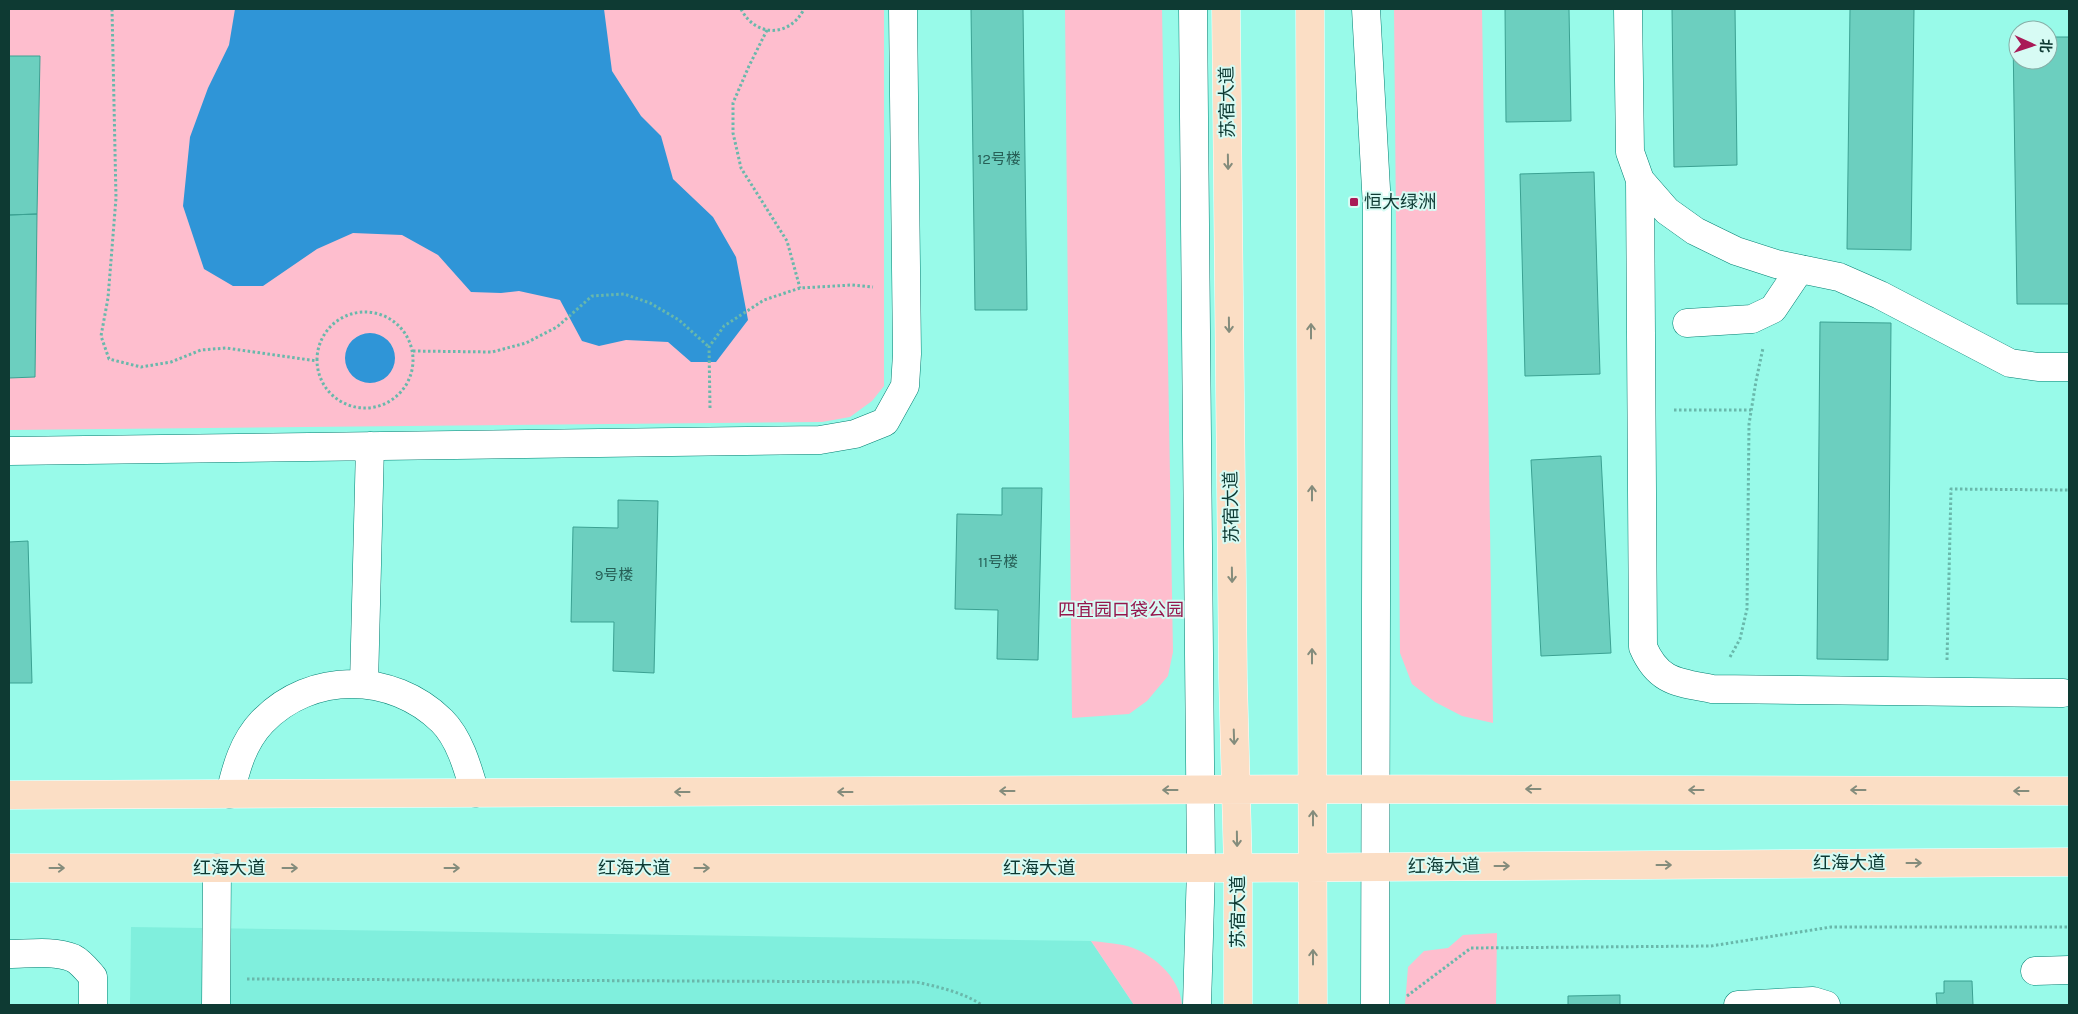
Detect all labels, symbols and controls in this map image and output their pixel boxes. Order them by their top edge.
north arrow [2008,20,2058,70]
text: 北 [2037,38,2054,53]
street label: 苏宿大道 [1215,66,1239,138]
house number: 12号楼 [977,150,1021,168]
one-way arrow [1223,154,1232,170]
place label: 恒大绿洲 [1364,191,1436,213]
marker: 恒大绿洲 [1348,196,1360,208]
one-way arrow [1224,316,1234,333]
one-way arrow [1306,323,1316,340]
street label: 苏宿大道 [1219,471,1243,543]
one-way arrow [1307,486,1317,502]
house number: 11号楼 [978,553,1018,571]
house number: 9号楼 [595,566,633,584]
one-way arrow [1227,566,1237,583]
park label: 四宜园口袋公园 [1058,599,1184,621]
one-way arrow [1307,648,1317,664]
one-way arrow [1230,729,1239,745]
one-way arrow [1525,784,1542,794]
one-way arrow [1162,785,1178,795]
one-way arrow [1688,785,1704,795]
one-way arrow [1850,785,1866,795]
one-way arrow [999,786,1016,796]
one-way arrow [2013,786,2029,796]
one-way arrow [674,787,690,797]
one-way arrow [837,787,853,796]
one-way arrow [1308,811,1318,827]
one-way arrow [1232,830,1242,847]
street label: 红海大道 [1813,852,1885,874]
street label: 红海大道 [1408,854,1480,878]
street label: 红海大道 [193,857,265,879]
street label: 红海大道 [598,857,670,879]
street label: 红海大道 [1003,857,1075,879]
one-way arrow [1906,858,1922,868]
one-way arrow [1656,860,1672,869]
one-way arrow [1493,861,1509,871]
one-way arrow [49,863,65,873]
one-way arrow [282,863,298,873]
one-way arrow [444,863,460,873]
one-way arrow [694,863,710,873]
street label: 苏宿大道 [1227,876,1249,948]
one-way arrow [1308,949,1318,965]

